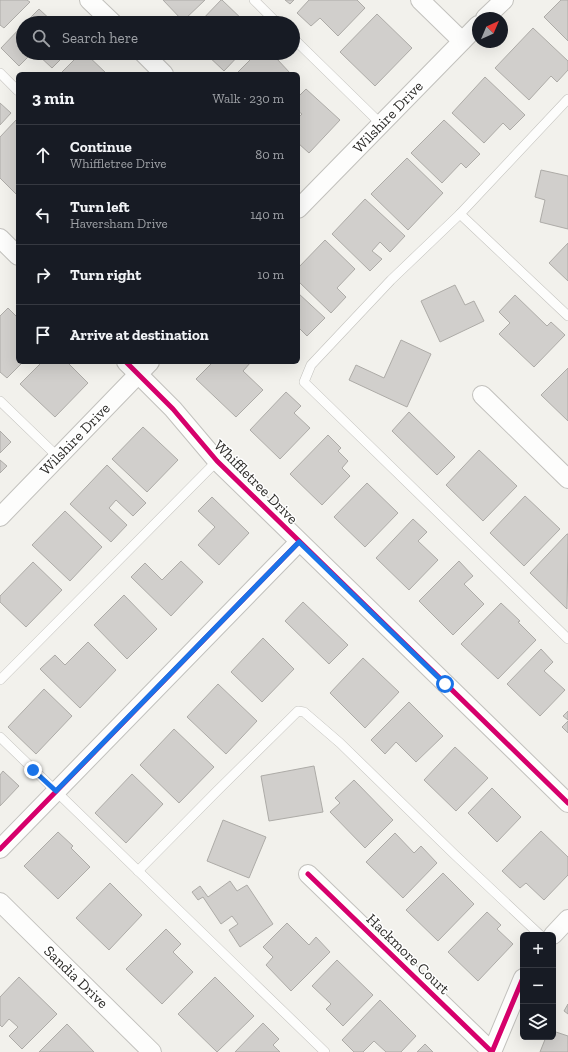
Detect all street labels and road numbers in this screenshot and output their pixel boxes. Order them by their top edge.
street label: Wilshire Drive [349,77,427,157]
street label: Wilshire Drive [36,399,114,479]
street label: Whiffletree Drive [210,436,302,528]
street label: Hackmore Court [363,910,453,998]
street label: Sandia Drive [40,942,112,1012]

